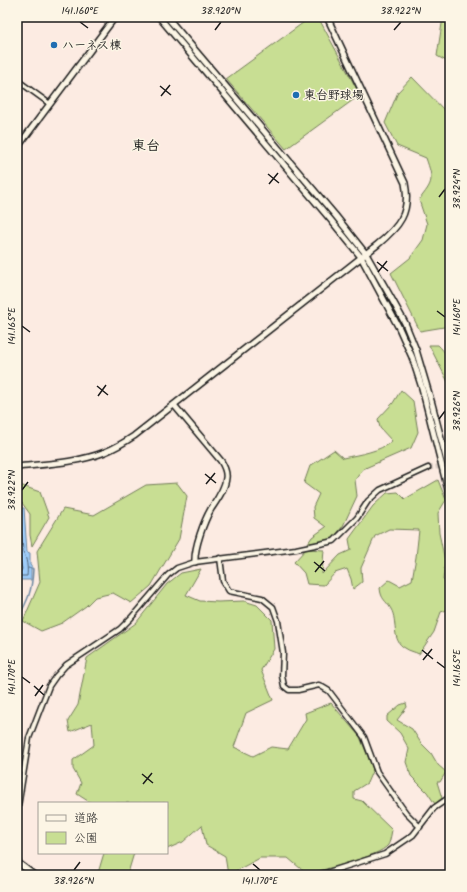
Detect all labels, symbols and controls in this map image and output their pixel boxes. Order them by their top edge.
text: 141.160°E [61,3,100,19]
text: 38.920°N [201,3,241,19]
text: 38.922°N [381,3,422,19]
place label: ハーネス棟 [62,36,121,55]
marker: ハーネス棟 [49,40,59,50]
place label: 東台野球場 [304,86,364,105]
marker: 東台野球場 [291,90,301,100]
district label: 東台 [132,135,160,157]
text: 38.924°N [449,169,465,209]
text: 141.160°E [449,297,465,336]
text: 141.165°E [4,306,20,345]
text: 38.926°N [449,391,465,431]
text: 38.922°N [4,469,20,510]
text: 141.165°E [449,648,465,687]
text: 141.170°E [4,658,20,695]
legend [38,802,168,854]
text: 道路 [74,809,98,828]
text: 公園 [74,829,98,848]
text: 38.926°N [54,873,94,889]
text: 141.170°E [242,873,279,889]

